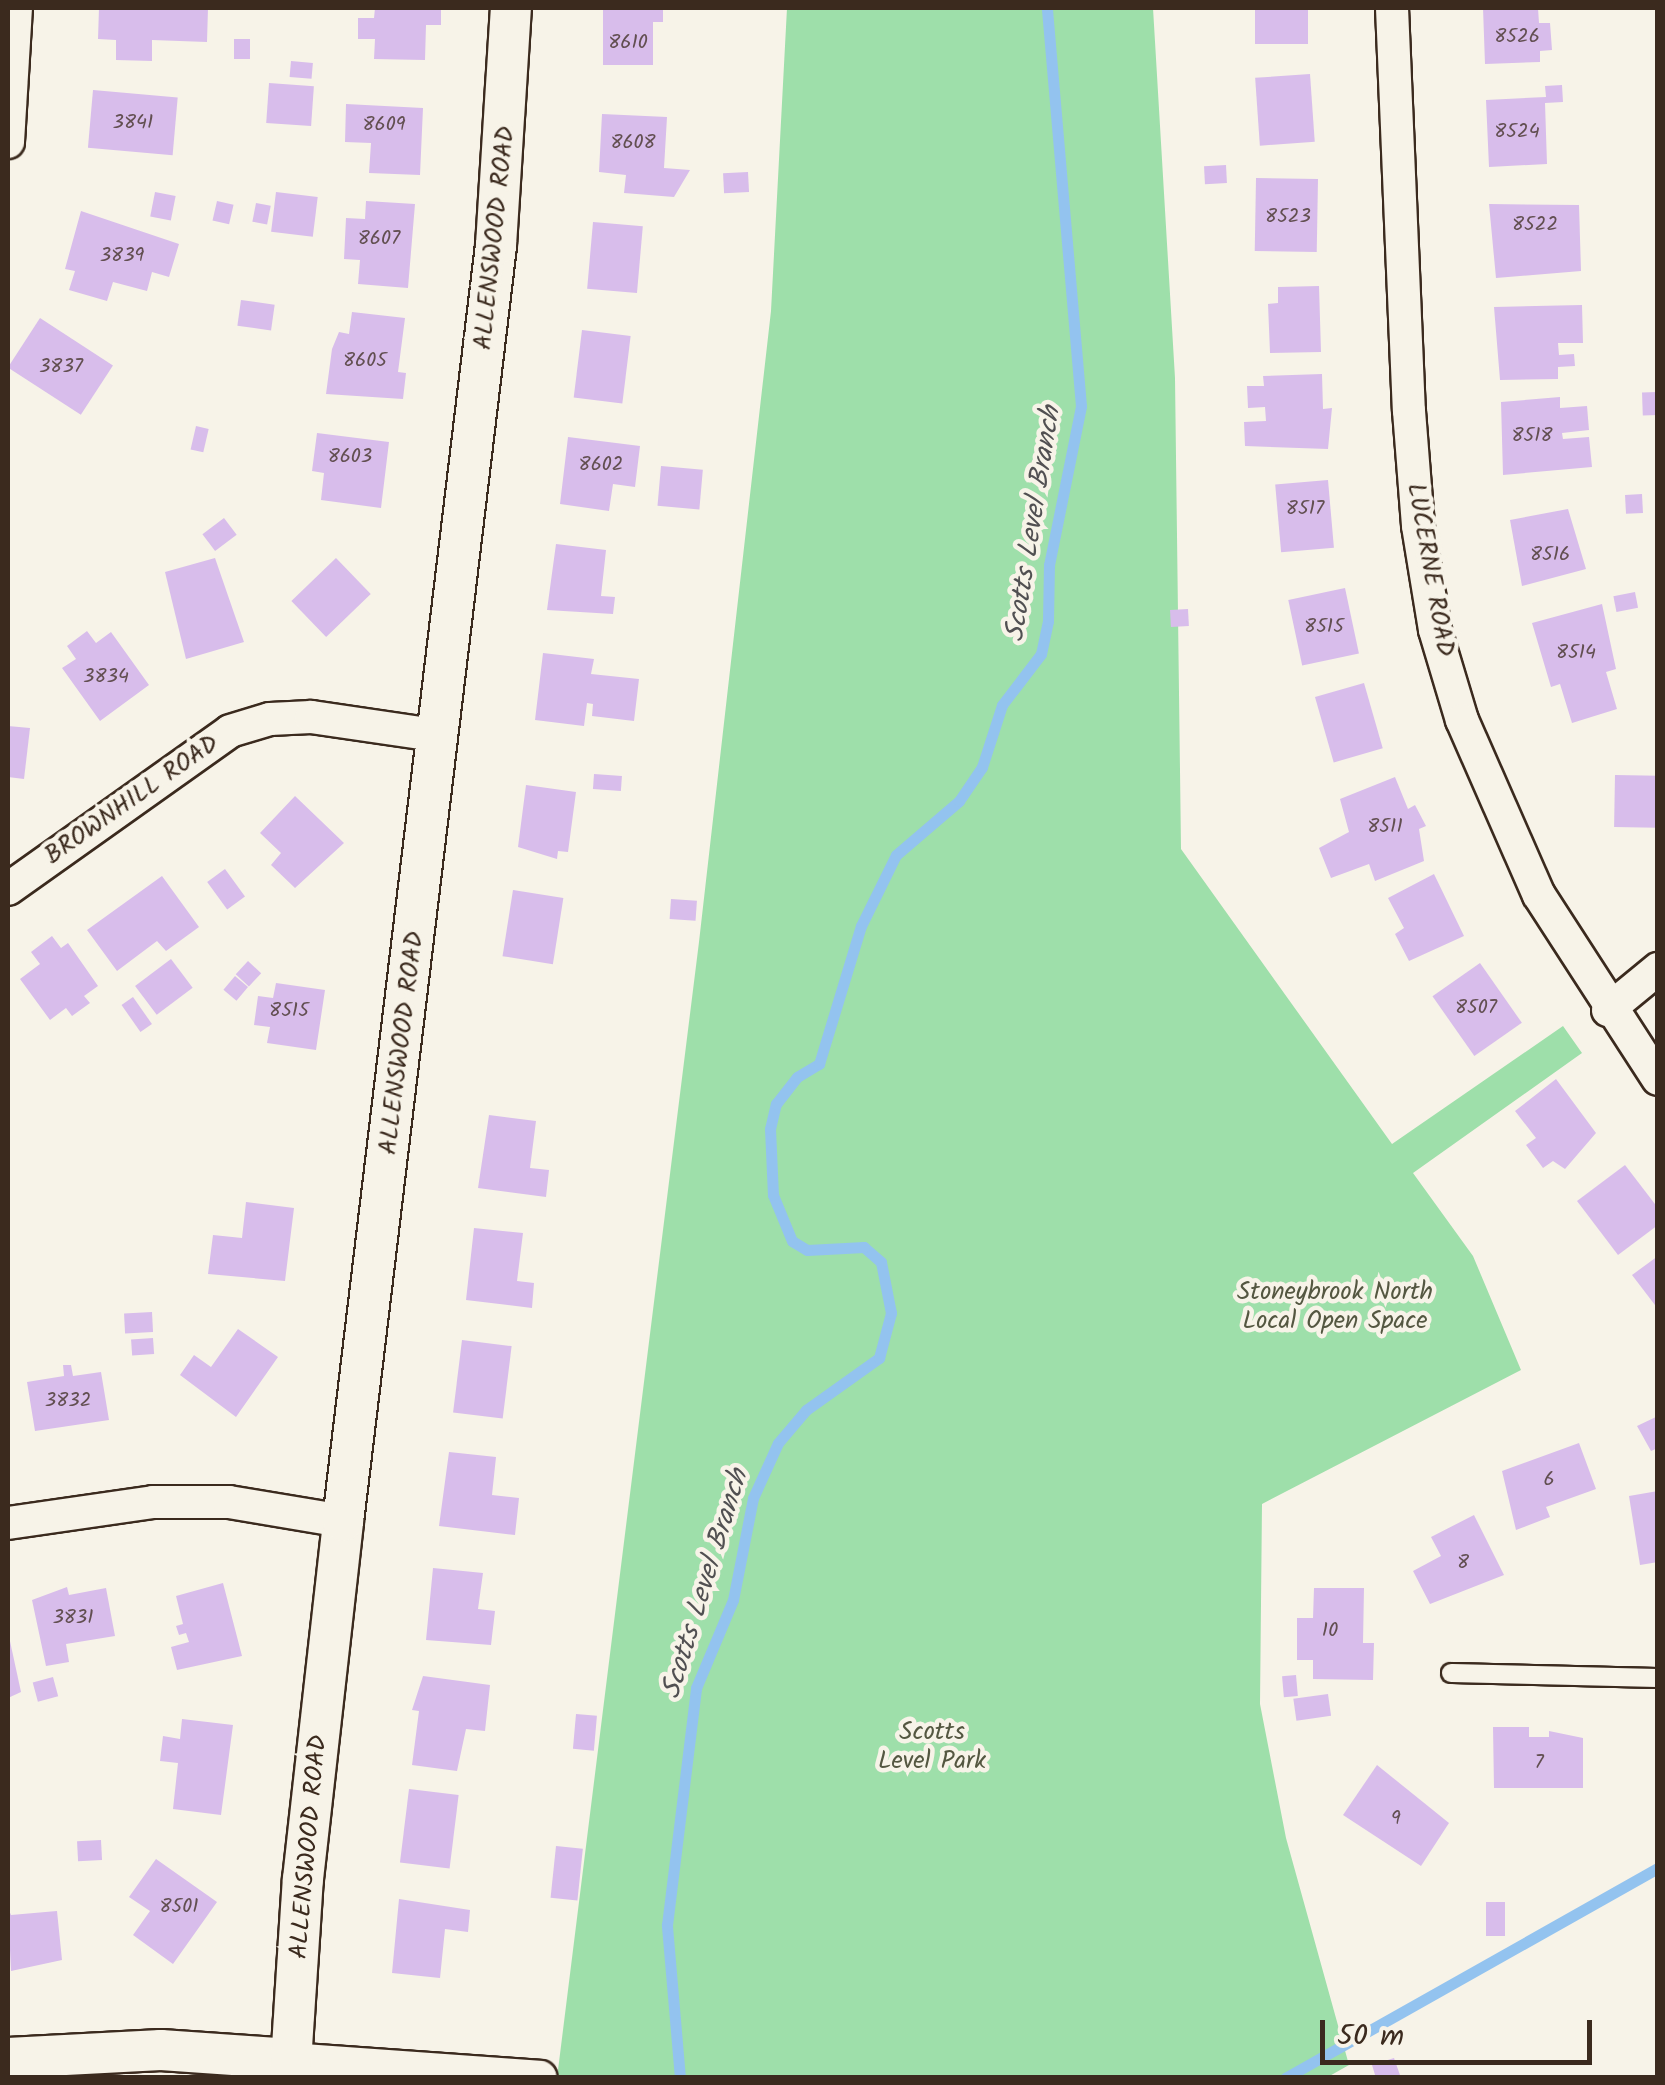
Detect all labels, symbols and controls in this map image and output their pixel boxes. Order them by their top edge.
house number: 8526 [1494,25,1540,49]
house number: 8610 [608,31,648,55]
house number: 3841 [113,111,153,135]
house number: 8609 [363,113,405,137]
house number: 8524 [1494,120,1540,144]
street label: ALLENSWOOD ROAD [468,125,522,351]
house number: 8608 [610,131,656,155]
house number: 8523 [1265,205,1311,229]
house number: 8522 [1512,213,1558,237]
house number: 8607 [358,227,400,251]
house number: 3839 [100,244,144,268]
house number: 8605 [343,349,387,373]
house number: 3837 [39,355,83,379]
water label: Scotts Level Branch [999,404,1069,644]
house number: 8518 [1511,424,1553,448]
house number: 8603 [328,445,372,469]
house number: 8602 [579,453,623,477]
street label: LUCERNE ROAD [1400,481,1460,659]
house number: 8517 [1286,497,1324,521]
house number: 8516 [1530,543,1570,567]
house number: 8515 [1304,615,1344,639]
house number: 8514 [1556,641,1596,665]
house number: 3834 [83,665,129,689]
street label: BROWNHILL ROAD [39,729,225,871]
house number: 8511 [1367,815,1403,839]
street label: ALLENSWOOD ROAD [373,930,431,1156]
house number: 8507 [1455,996,1497,1020]
house number: 8515 [269,999,309,1023]
park label: Stoneybrook North Local Open Space [1237,1278,1433,1337]
house number: 3832 [45,1389,91,1413]
water label: Scotts Level Branch [655,1465,757,1703]
house number: 6 [1543,1468,1555,1492]
house number: 8 [1457,1551,1469,1575]
house number: 3831 [52,1606,94,1630]
house number: 10 [1322,1619,1338,1643]
park label: Scotts Level Park [878,1718,986,1777]
street label: ALLENSWOOD ROAD [284,1734,334,1960]
house number: 7 [1534,1751,1544,1775]
house number: 9 [1391,1807,1401,1831]
house number: 8501 [159,1895,199,1919]
scale bar [1325,2000,1598,2062]
text: 50 m [1337,2013,1404,2061]

